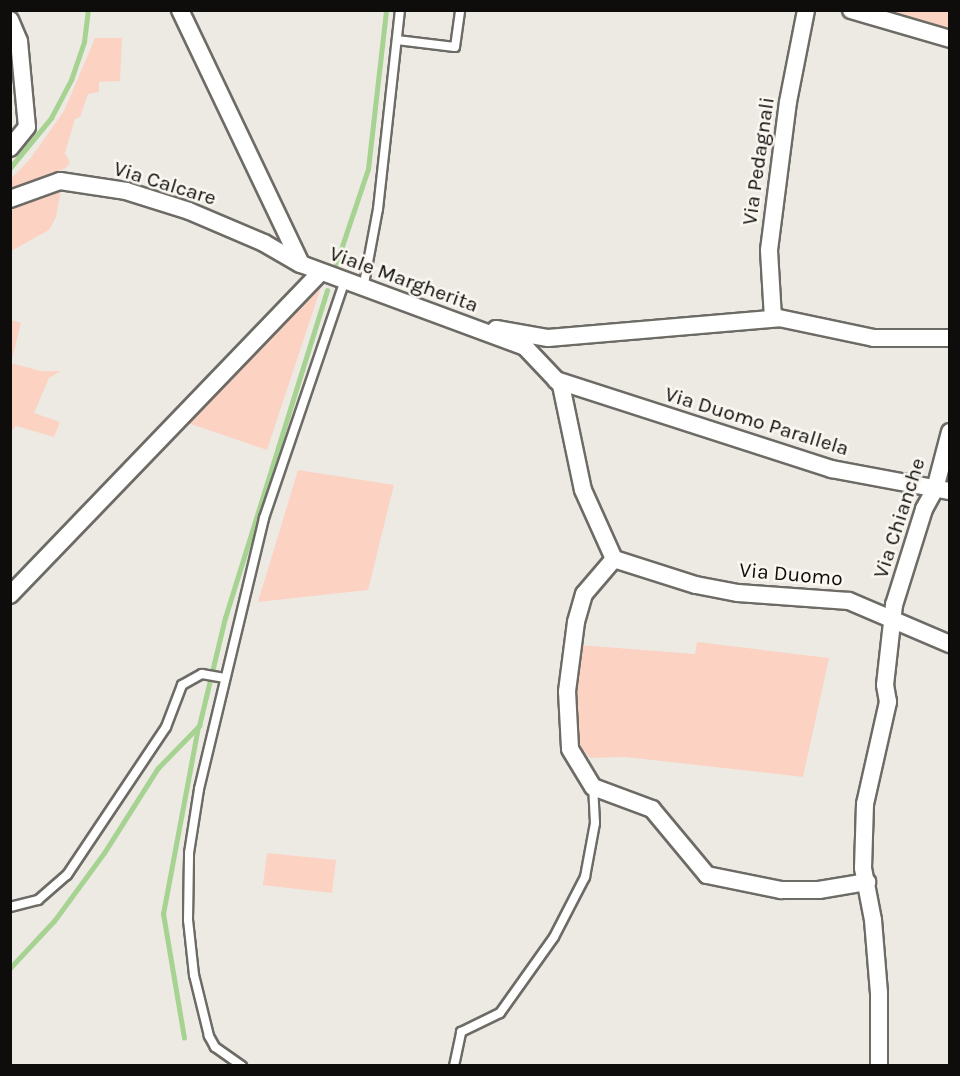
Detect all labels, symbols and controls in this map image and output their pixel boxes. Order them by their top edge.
street label: Via Pedagnali [737,95,779,227]
street label: Via Calcare [111,155,219,211]
street label: Viale Margherita [326,240,482,318]
street label: Via Duomo Parallela [662,381,852,461]
street label: Via Chianche [868,455,930,581]
street label: Via Duomo [738,557,844,591]

